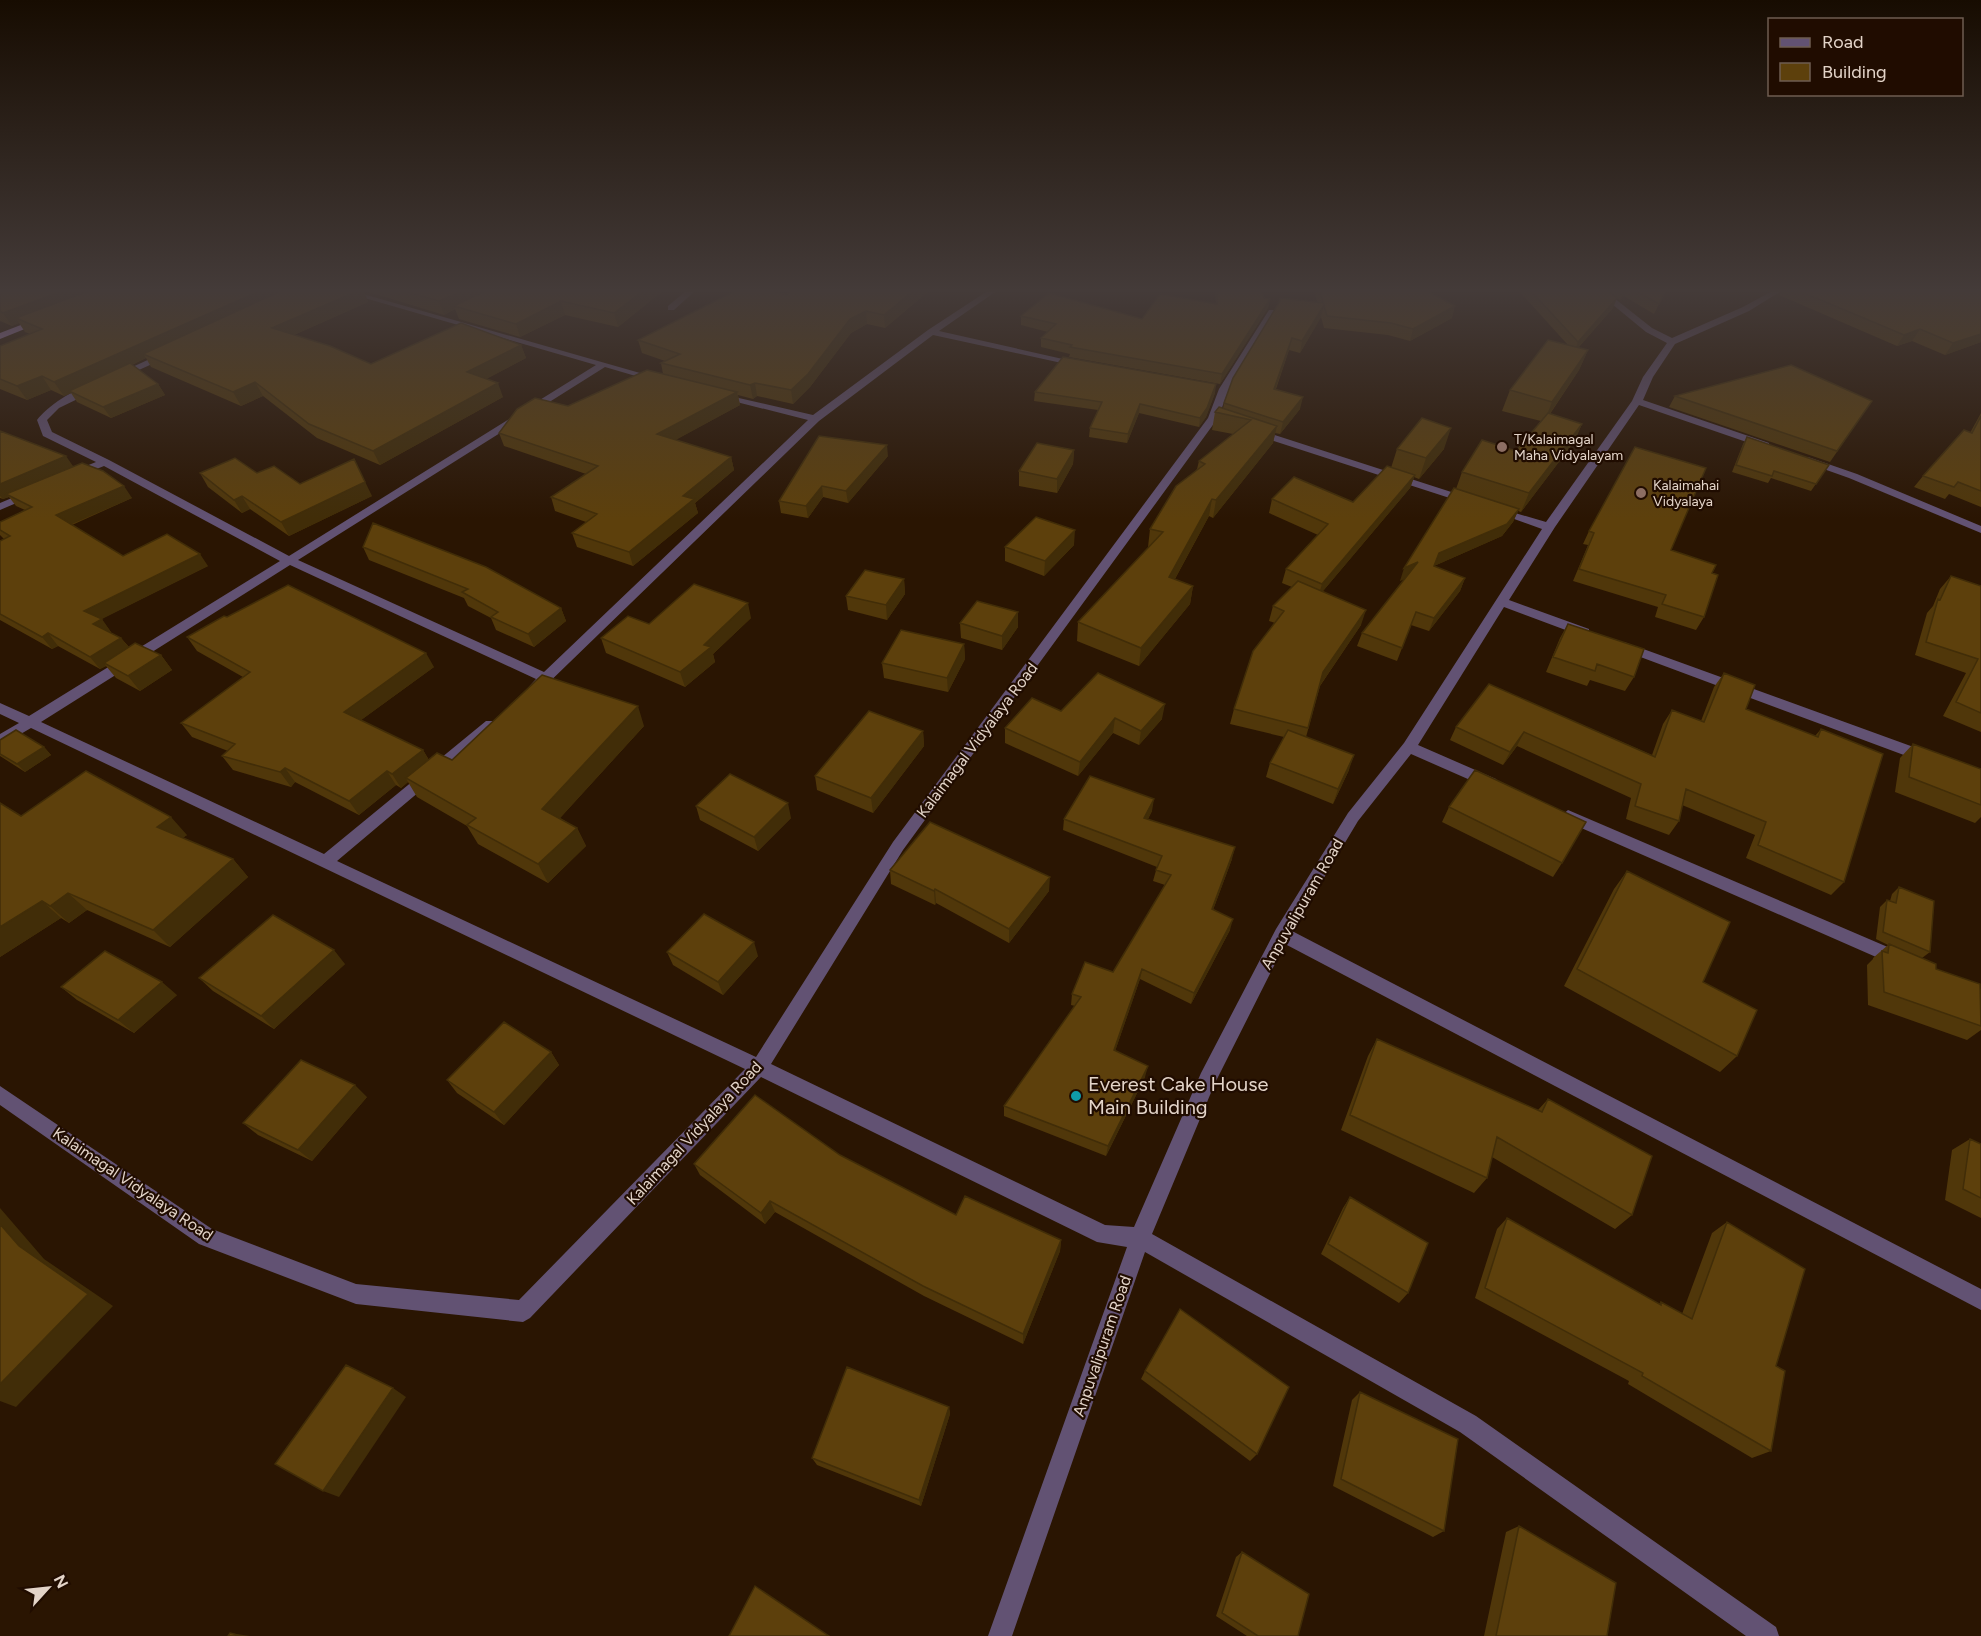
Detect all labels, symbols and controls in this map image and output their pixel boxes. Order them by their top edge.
legend [1768,18,1963,96]
text: Road [1822,31,1863,53]
text: Building [1822,61,1887,83]
place label: T/Kalaimagal Maha Vidyalayam [1514,431,1623,464]
marker: T/Kalaimagal Maha Vidyalayam [1495,440,1509,454]
place label: Kalaimahai Vidyalaya [1653,477,1719,510]
marker: Kalaimahai Vidyalaya [1634,486,1648,500]
street label: Kalaimagal Vidyalaya Road [912,659,1042,821]
street label: Anpuvalipuram Road [1257,835,1347,973]
street label: Kalaimagal Vidyalaya Road [623,1057,765,1209]
place label: Everest Cake House Main Building [1088,1072,1268,1119]
marker: Everest Cake House Main Building [1069,1089,1083,1103]
street label: Kalaimagal Vidyalaya Road [49,1123,217,1245]
street label: Anpuvalipuram Road [1069,1273,1135,1419]
north arrow [18,1558,78,1618]
text: N [50,1572,72,1591]

